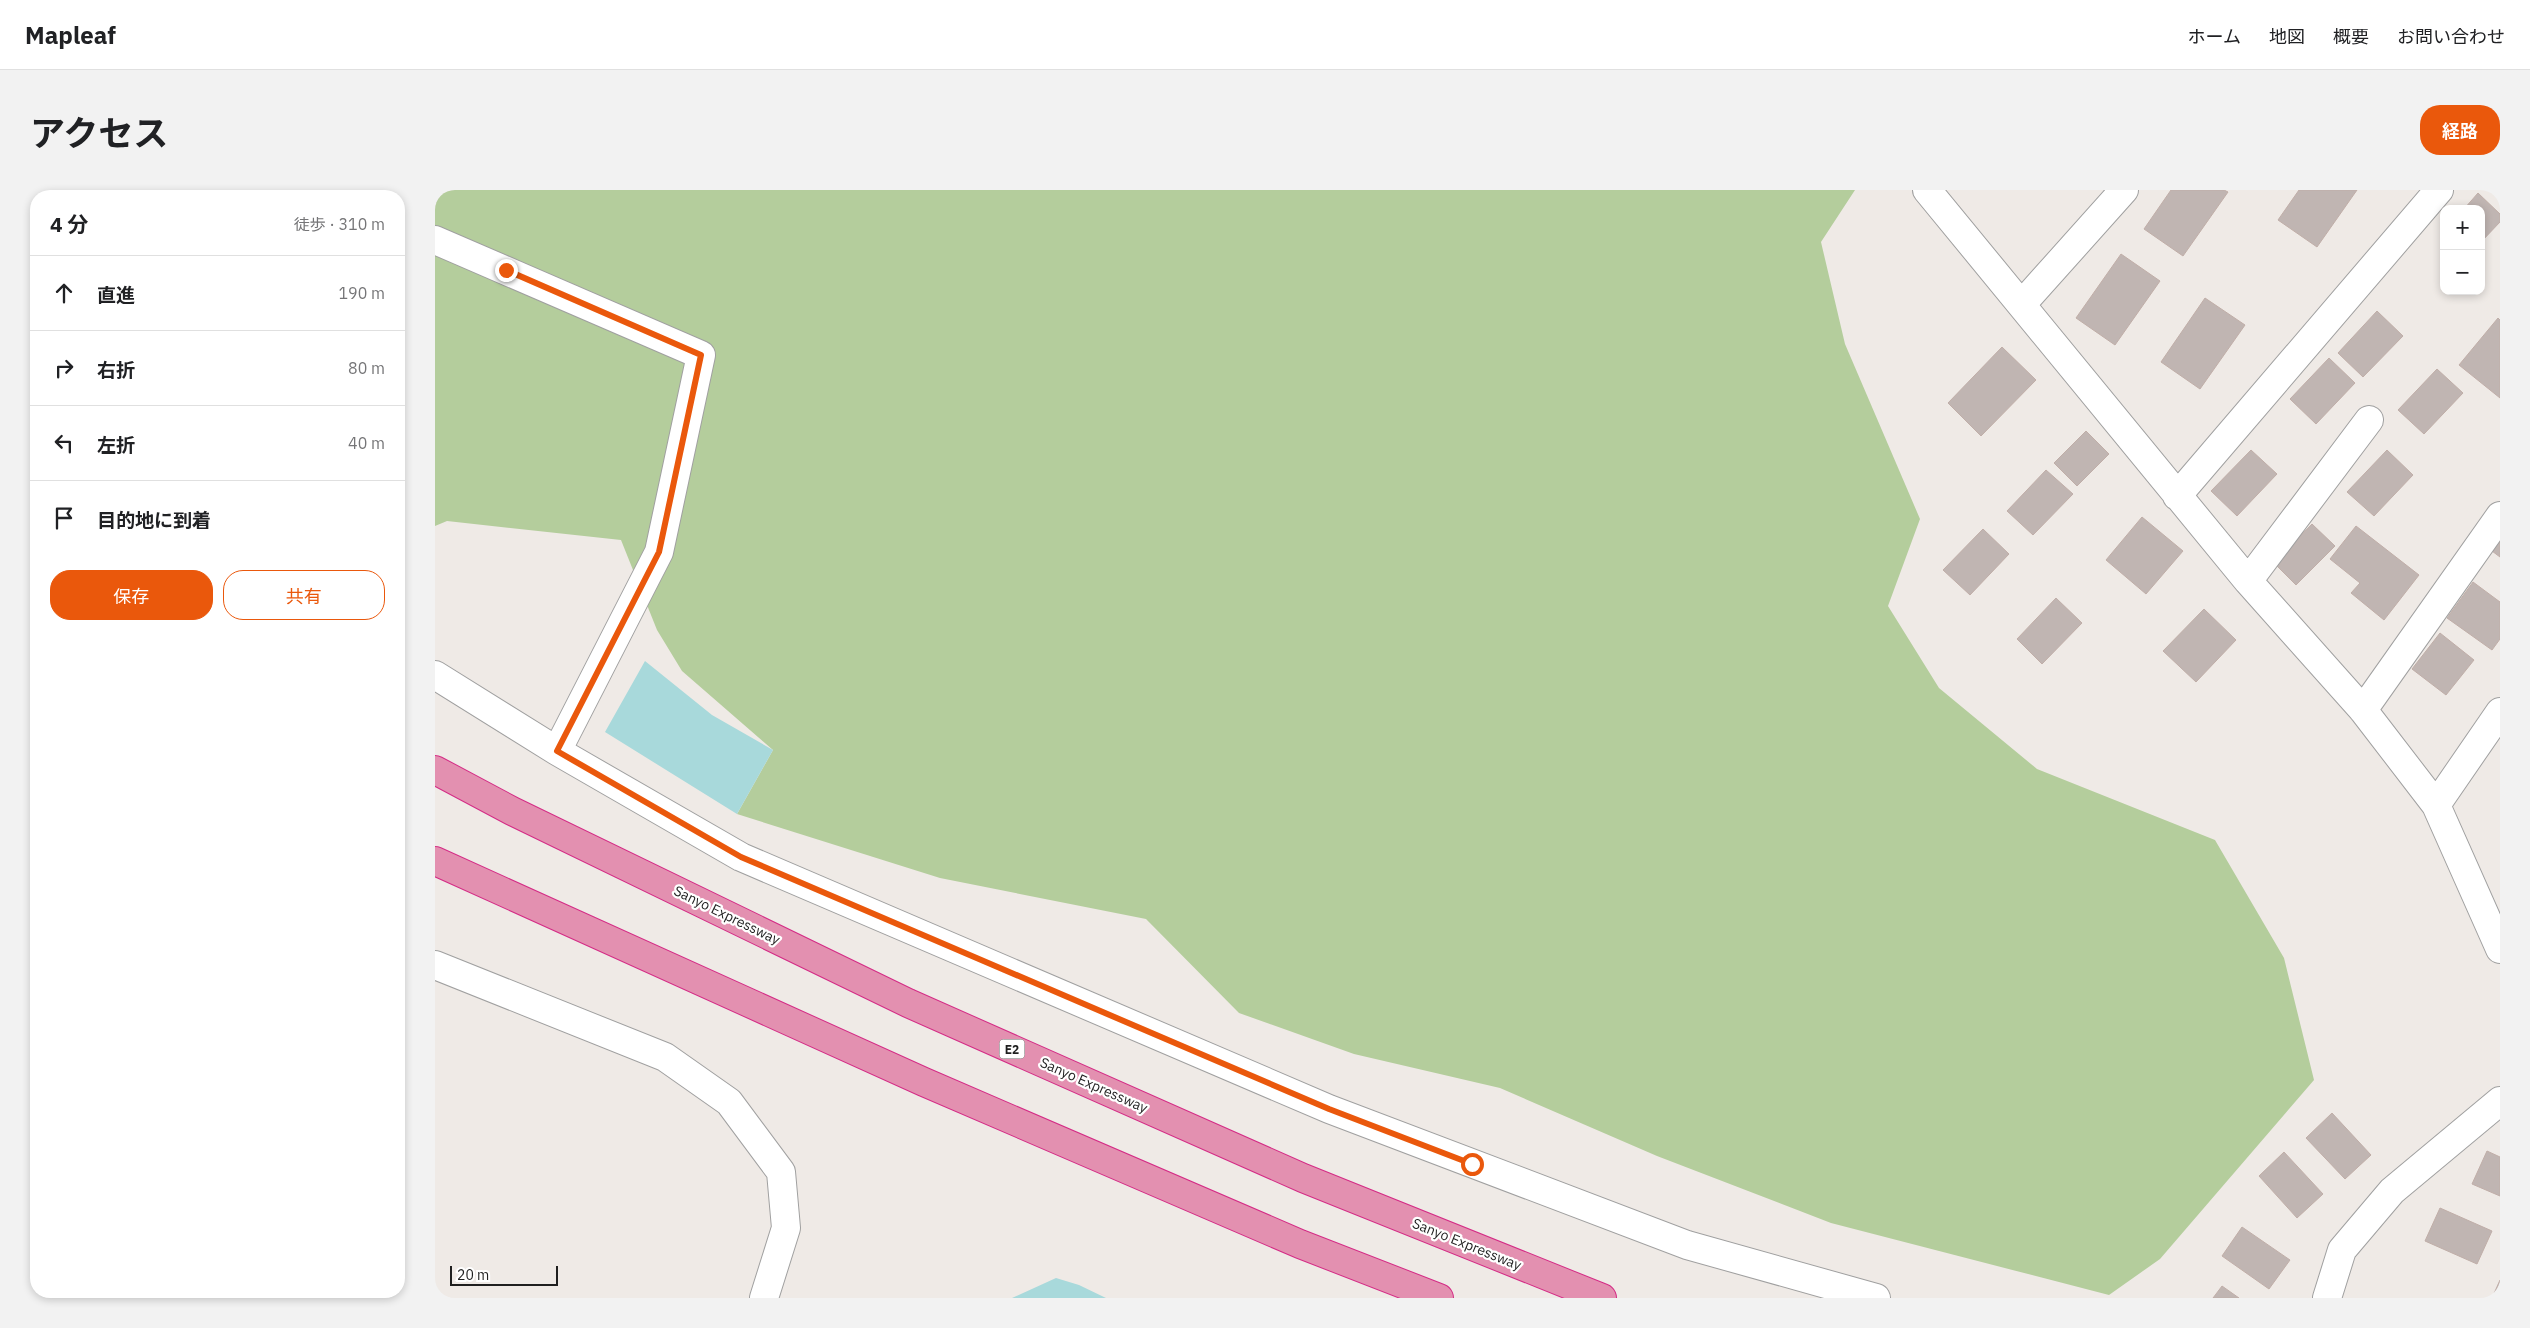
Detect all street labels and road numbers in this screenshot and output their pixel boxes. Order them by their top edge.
street label: Sanyo Expressway [671,881,783,949]
road number: E2 [999,1040,1025,1059]
street label: Sanyo Expressway [1037,1053,1151,1117]
street label: Sanyo Expressway [1410,1214,1524,1274]

